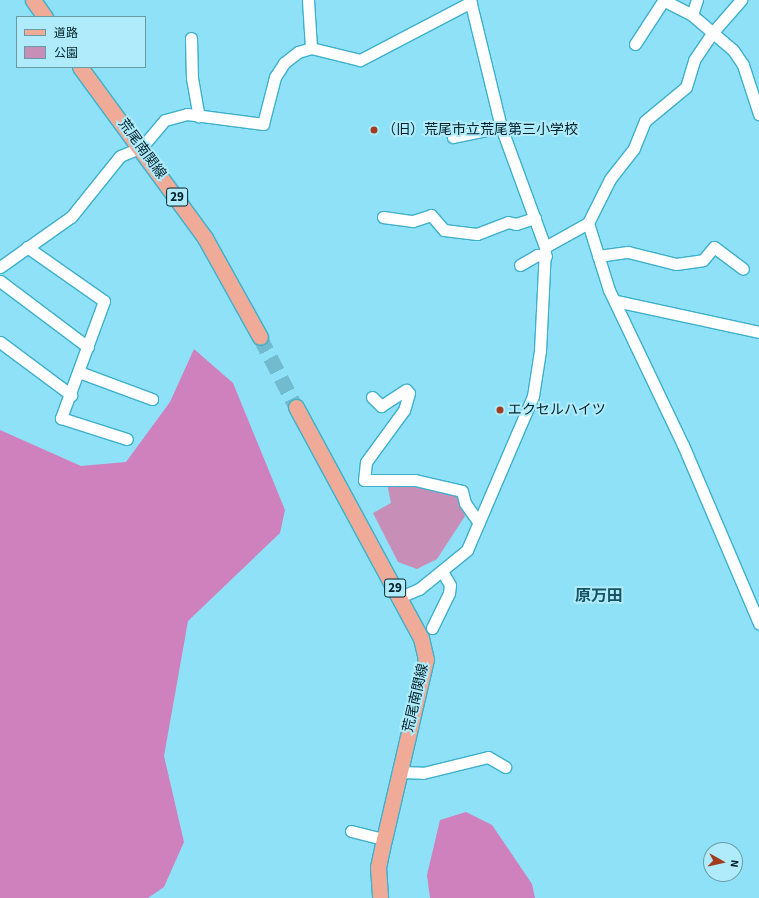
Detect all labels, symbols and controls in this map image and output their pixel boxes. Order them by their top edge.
legend [16,16,146,68]
text: 道路 [54,25,78,42]
text: 公園 [54,45,78,62]
street label: 荒尾南関線 [115,116,169,182]
place label: （旧）荒尾市立荒尾第三小学校 [382,122,578,138]
marker: （旧）荒尾市立荒尾第三小学校 [369,125,379,135]
road number: 29 [166,186,188,208]
place label: エクセルハイツ [508,402,606,418]
marker: エクセルハイツ [495,405,505,415]
road number: 29 [384,577,406,599]
district label: 原万田 [575,586,623,606]
street label: 荒尾南関線 [400,662,432,734]
north arrow [703,842,743,882]
text: N [726,859,742,868]

